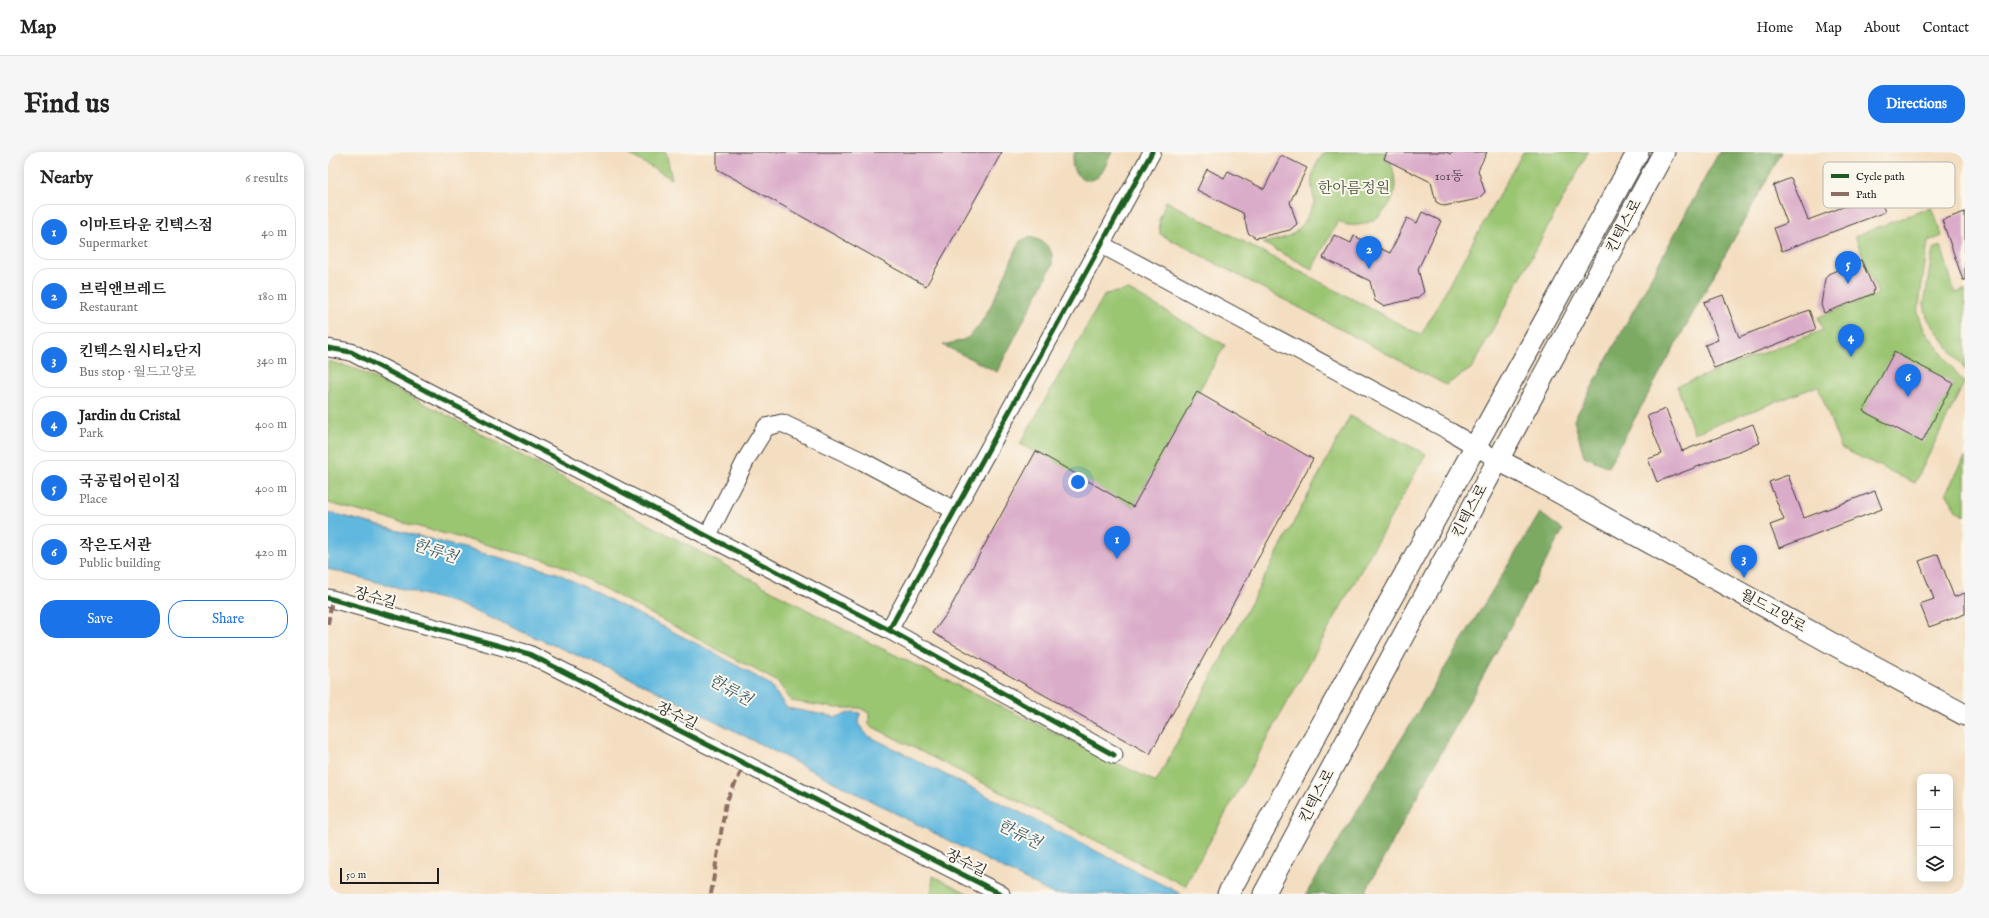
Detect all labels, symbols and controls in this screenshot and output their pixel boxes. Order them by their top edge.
text: Map [20,16,56,40]
text: Home [1757,19,1793,37]
text: Map [1815,19,1842,37]
text: About [1864,19,1900,37]
text: Contact [1922,19,1969,37]
button: Directions [1868,85,1965,123]
text: Find us [24,87,110,122]
legend [1823,162,1955,208]
text: Nearby [40,168,93,189]
house number: 101동 [1435,168,1464,185]
text: 6 results [245,170,288,187]
text: Cycle path [1856,170,1905,184]
park label: 한아름정원 [1318,179,1390,198]
text: Path [1856,188,1877,202]
street label: 킨텍스로 [1602,196,1646,256]
text: 이마트타운 킨텍스점 [79,216,213,235]
text: 1 [52,224,56,241]
text: 40 m [261,224,287,241]
text: Supermarket [79,235,148,252]
pin: 2 [1356,236,1382,269]
pin: 5 [1835,251,1861,284]
text: 브릭앤브레드 [79,280,166,299]
text: 2 [51,288,57,305]
text: 180 m [258,288,287,305]
text: Restaurant [79,299,138,316]
pin: 4 [1838,324,1864,357]
text: 킨텍스원시티2단지 [79,342,202,361]
text: 3 [52,352,56,369]
text: 340 m [257,352,287,369]
text: Bus stop · 월드고양로 [79,364,196,381]
pin: 6 [1895,364,1921,397]
text: Jardin du Cristal [79,406,180,425]
text: 4 [51,416,57,433]
text: 400 m [255,416,287,433]
text: Park [79,425,104,442]
text: 국공립어린이집 [79,472,180,491]
your location [1068,472,1088,492]
text: 5 [52,480,56,497]
text: 400 m [255,480,287,497]
street label: 킨텍스로 [1448,481,1492,541]
text: Place [79,491,107,508]
pin: 1 [1104,526,1130,559]
water label: 한류천 [410,535,462,569]
text: 작은도서관 [79,536,151,555]
text: 6 [51,544,57,561]
text: 420 m [255,544,287,561]
pin: 3 [1731,545,1757,578]
text: Public building [79,555,161,572]
street label: 장수길 [351,583,399,613]
street label: 월드고양로 [1737,585,1810,637]
button: Save [40,600,160,638]
button: Share [168,600,288,638]
water label: 한류천 [705,671,756,712]
street label: 장수길 [653,698,701,734]
street label: 킨텍스로 [1295,766,1339,826]
map controls [1917,774,1953,882]
button: + [1917,774,1953,810]
button: − [1917,810,1953,846]
water label: 한류천 [994,816,1046,855]
street label: 장수길 [942,845,990,881]
button: layers [1917,846,1953,882]
scale bar [340,866,439,885]
text: 50 m [346,868,366,882]

